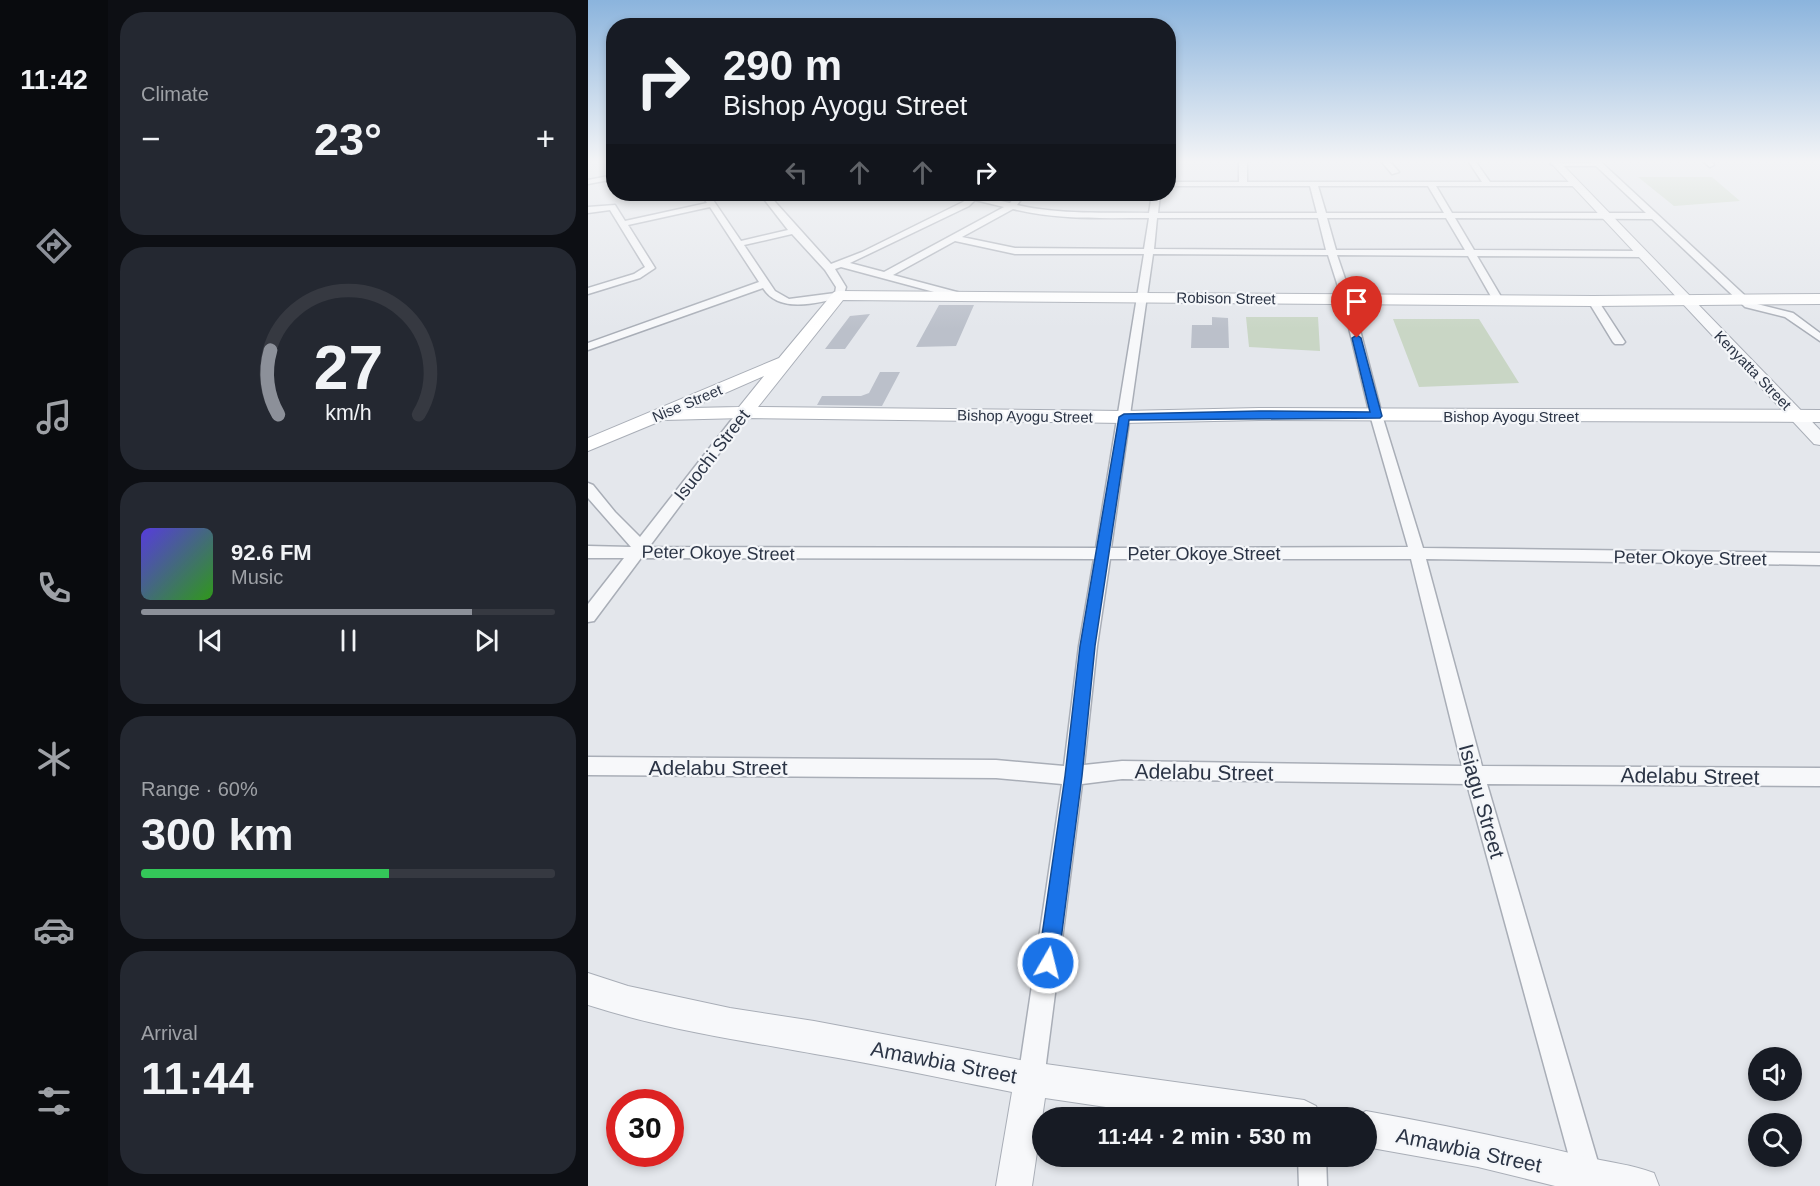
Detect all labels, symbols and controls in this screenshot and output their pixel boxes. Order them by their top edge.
icon: right [624,42,702,120]
text: 290 m [723,42,842,89]
text: 11:42 [20,65,88,95]
text: Climate [141,83,209,105]
text: Bishop Ayogu Street [723,91,967,121]
text: 23° [314,114,382,165]
text: − [141,120,160,157]
text: + [536,120,555,157]
icon: left [780,156,813,189]
icon: ahead [843,156,876,189]
icon: ahead [906,156,939,189]
icon: right [969,156,1002,189]
icon: directions [33,225,75,267]
pin [1331,276,1382,338]
icon: arrive [1340,285,1373,318]
street label: Robison Street [1176,289,1277,307]
street label: Kenyatta Street [1711,327,1796,414]
text: 27 [313,333,383,402]
street label: Nise Street [650,380,725,425]
icon: music [33,396,75,438]
text: km/h [325,402,371,426]
street label: Isuochi Street [670,405,754,505]
street label: Bishop Ayogu Street [957,406,1094,426]
street label: Bishop Ayogu Street [1443,408,1580,425]
text: 92.6 FM [231,540,312,565]
street label: Peter Okoye Street [641,542,795,564]
street label: Peter Okoye Street [1127,544,1281,564]
street label: Peter Okoye Street [1613,547,1767,569]
text: Music [231,566,283,588]
icon: phone [33,567,75,609]
icon: previous [194,624,227,657]
icon: pause [332,624,365,657]
icon: next [470,624,503,657]
icon: climate [33,738,75,780]
street label: Isiagu Street [1455,741,1509,861]
street label: Adelabu Street [649,756,788,779]
street label: Adelabu Street [1134,759,1274,785]
street label: Adelabu Street [1620,763,1760,789]
text: Range · 60% [141,778,258,800]
text: 300 km [141,809,294,860]
icon: car [33,909,75,951]
position arrow [1016,931,1080,995]
text: Arrival [141,1022,198,1044]
street label: Amawbia Street [869,1037,1019,1087]
map controls [1748,1047,1802,1167]
button: sound [1748,1047,1802,1101]
text: 11:44 [141,1053,254,1104]
icon: filters [33,1080,75,1122]
speed limit sign: 30 [606,1089,684,1167]
button: search [1748,1113,1802,1167]
street label: Amawbia Street [1394,1123,1544,1177]
text: 11:44 · 2 min · 530 m [1098,1124,1312,1149]

